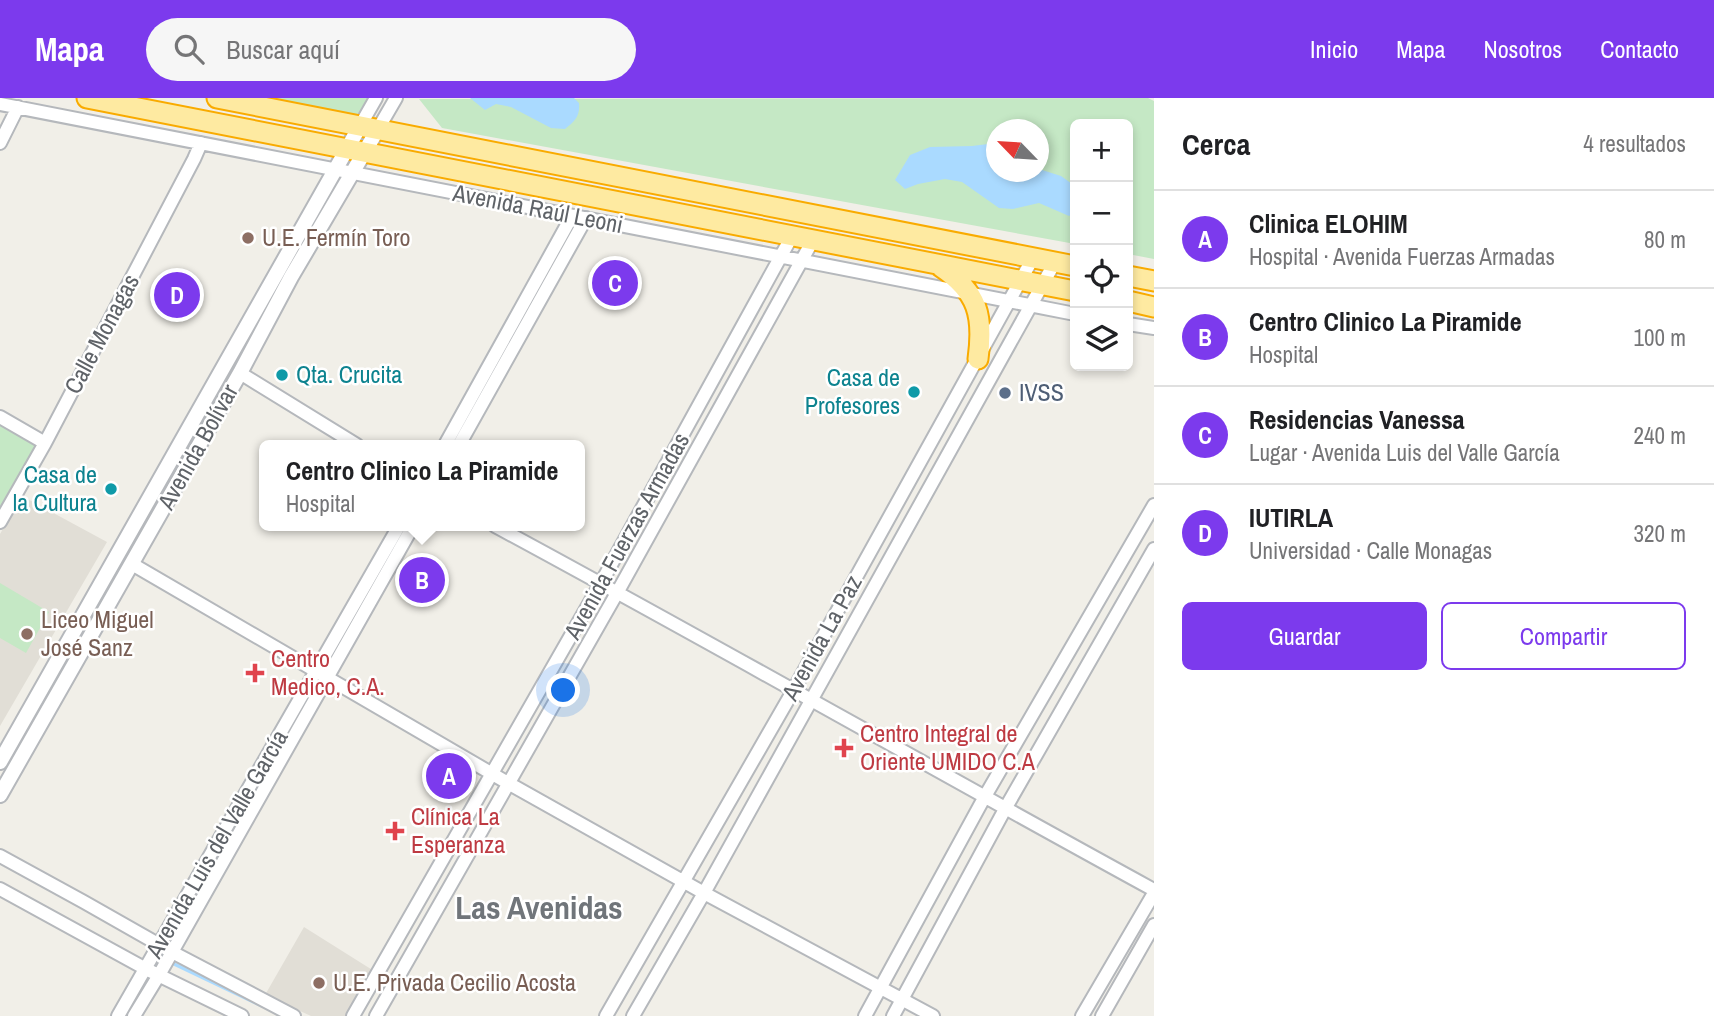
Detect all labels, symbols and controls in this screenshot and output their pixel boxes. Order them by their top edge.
search box [146,18,636,81]
text: Mapa [35,27,104,71]
icon: search [170,30,208,68]
text: Buscar aquí [226,32,340,67]
text: Inicio [1310,33,1358,65]
text: Mapa [1396,33,1445,65]
text: Nosotros [1483,33,1562,65]
text: Contacto [1600,33,1679,65]
north arrow [986,119,1049,182]
map controls [1070,119,1133,371]
button: + [1070,119,1133,182]
text: Cerca [1182,124,1250,164]
text: 4 resultados [1583,128,1686,159]
street label: Avenida Raúl Leoni [449,176,626,240]
button: − [1070,182,1133,245]
text: Clinica ELOHIM [1249,206,1408,241]
place label: U.E. Fermín Toro [262,221,411,253]
text: A [1198,224,1212,255]
text: 80 m [1644,224,1686,255]
marker: U.E. Fermín Toro [240,230,256,246]
text: Hospital · Avenida Fuerzas Armadas [1249,241,1555,272]
button: locate [1070,245,1133,308]
pin: C [592,257,638,309]
street label: Calle Monagas [56,268,146,399]
pin: D [154,269,200,321]
text: Centro Clinico La Piramide [1249,304,1522,339]
button: layers [1070,308,1133,371]
text: B [1198,322,1212,353]
text: 100 m [1634,322,1686,353]
text: Hospital [1249,339,1318,370]
place label: Qta. Crucita [296,358,402,390]
place label: Casa de Profesores [805,361,900,421]
marker: Qta. Crucita [274,367,290,383]
place label: IVSS [1019,376,1064,408]
street label: Avenida Bolívar [149,378,245,516]
marker: Casa de Profesores [906,384,922,400]
marker: IVSS [997,385,1013,401]
text: Residencias Vanessa [1249,402,1465,437]
text: C [1198,420,1212,451]
text: 240 m [1634,420,1686,451]
street label: Avenida Fuerzas Armadas [556,426,696,645]
text: Lugar · Avenida Luis del Valle García [1249,437,1560,468]
popup [259,440,585,531]
text: Centro Clinico La Piramide [286,453,558,488]
place label: Casa de la Cultura [13,458,97,518]
marker: Casa de la Cultura [103,481,119,497]
text: Hospital [286,488,355,519]
text: IUTIRLA [1249,500,1333,535]
text: D [1198,518,1212,549]
text: 320 m [1634,518,1686,549]
text: Universidad · Calle Monagas [1249,535,1492,566]
pin: B [399,554,445,606]
street label: Avenida La Paz [773,569,869,707]
button: Guardar [1182,602,1427,670]
button: Compartir [1441,602,1686,670]
place label: Liceo Miguel José Sanz [41,603,154,663]
marker: Liceo Miguel José Sanz [19,626,35,642]
place label: Centro Medico, C.A. [271,642,385,702]
marker: Centro Medico, C.A. [245,663,265,683]
your location [546,673,580,707]
place label: Centro Integral de Oriente UMIDO C.A [860,717,1036,777]
street label: Avenida Luis del Valle García [137,723,295,964]
marker: Centro Integral de Oriente UMIDO C.A [834,738,854,758]
pin: A [426,750,472,802]
place label: Clínica La Esperanza [411,800,505,860]
marker: Clínica La Esperanza [385,821,405,841]
district label: Las Avenidas [455,886,623,929]
place label: U.E. Privada Cecilio Acosta [333,966,576,998]
marker: U.E. Privada Cecilio Acosta [311,975,327,991]

